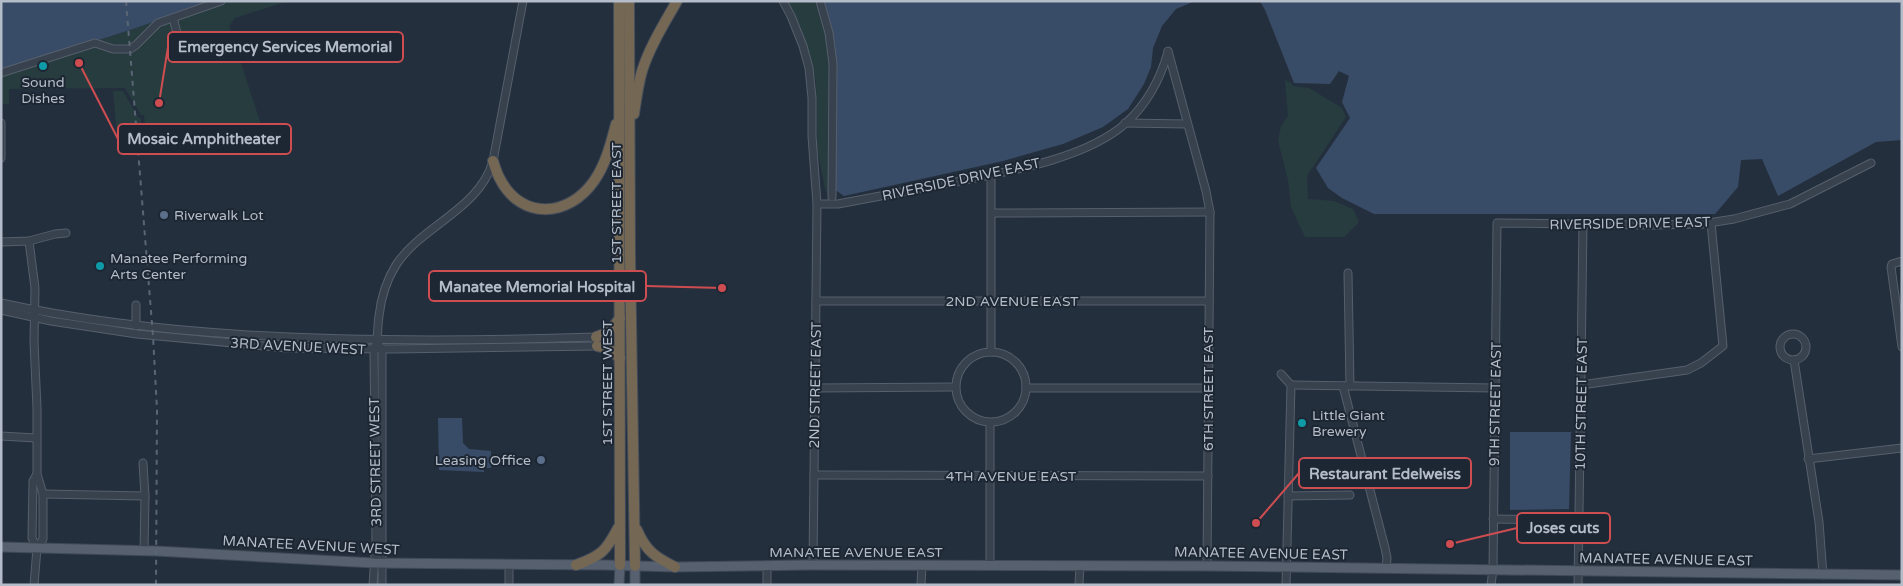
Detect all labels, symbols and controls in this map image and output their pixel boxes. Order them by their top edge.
callout: Emergency Services Memorial [168,32,403,62]
text: Emergency Services Memorial [178,38,392,57]
marker: Sound Dishes [37,60,49,72]
place label: Sound Dishes [21,74,65,107]
callout: Mosaic Amphitheater [118,124,291,154]
text: Mosaic Amphitheater [127,130,281,149]
street label: 1ST STREET EAST [608,142,625,264]
street label: RIVERSIDE DRIVE EAST [881,154,1042,205]
place label: Riverwalk Lot [174,207,264,224]
marker: Riverwalk Lot [158,209,170,221]
street label: RIVERSIDE DRIVE EAST [1549,214,1711,233]
place label: Manatee Performing Arts Center [110,250,247,283]
marker: Manatee Performing Arts Center [94,260,106,272]
callout: Manatee Memorial Hospital [429,271,646,301]
text: Manatee Memorial Hospital [439,278,635,297]
street label: 2ND AVENUE EAST [945,293,1079,310]
street label: 1ST STREET WEST [599,320,616,446]
street label: 2ND STREET EAST [806,321,825,449]
street label: 6TH STREET EAST [1200,326,1217,451]
street label: 3RD AVENUE WEST [230,334,367,359]
street label: 10TH STREET EAST [1572,337,1591,471]
street label: 9TH STREET EAST [1486,341,1505,466]
street label: 3RD STREET WEST [366,397,385,527]
place label: Little Giant Brewery [1312,407,1386,440]
marker: Little Giant Brewery [1296,417,1308,429]
place label: Leasing Office [435,452,531,469]
marker: Leasing Office [535,454,547,466]
callout: Restaurant Edelweiss [1299,458,1471,488]
text: Restaurant Edelweiss [1309,465,1461,483]
street label: 4TH AVENUE EAST [946,468,1077,485]
callout: Joses cuts [1517,513,1610,543]
text: Joses cuts [1526,519,1599,537]
street label: MANATEE AVENUE WEST [222,532,400,559]
street label: MANATEE AVENUE EAST [1174,543,1348,564]
street label: MANATEE AVENUE EAST [769,544,943,561]
street label: MANATEE AVENUE EAST [1579,549,1753,570]

